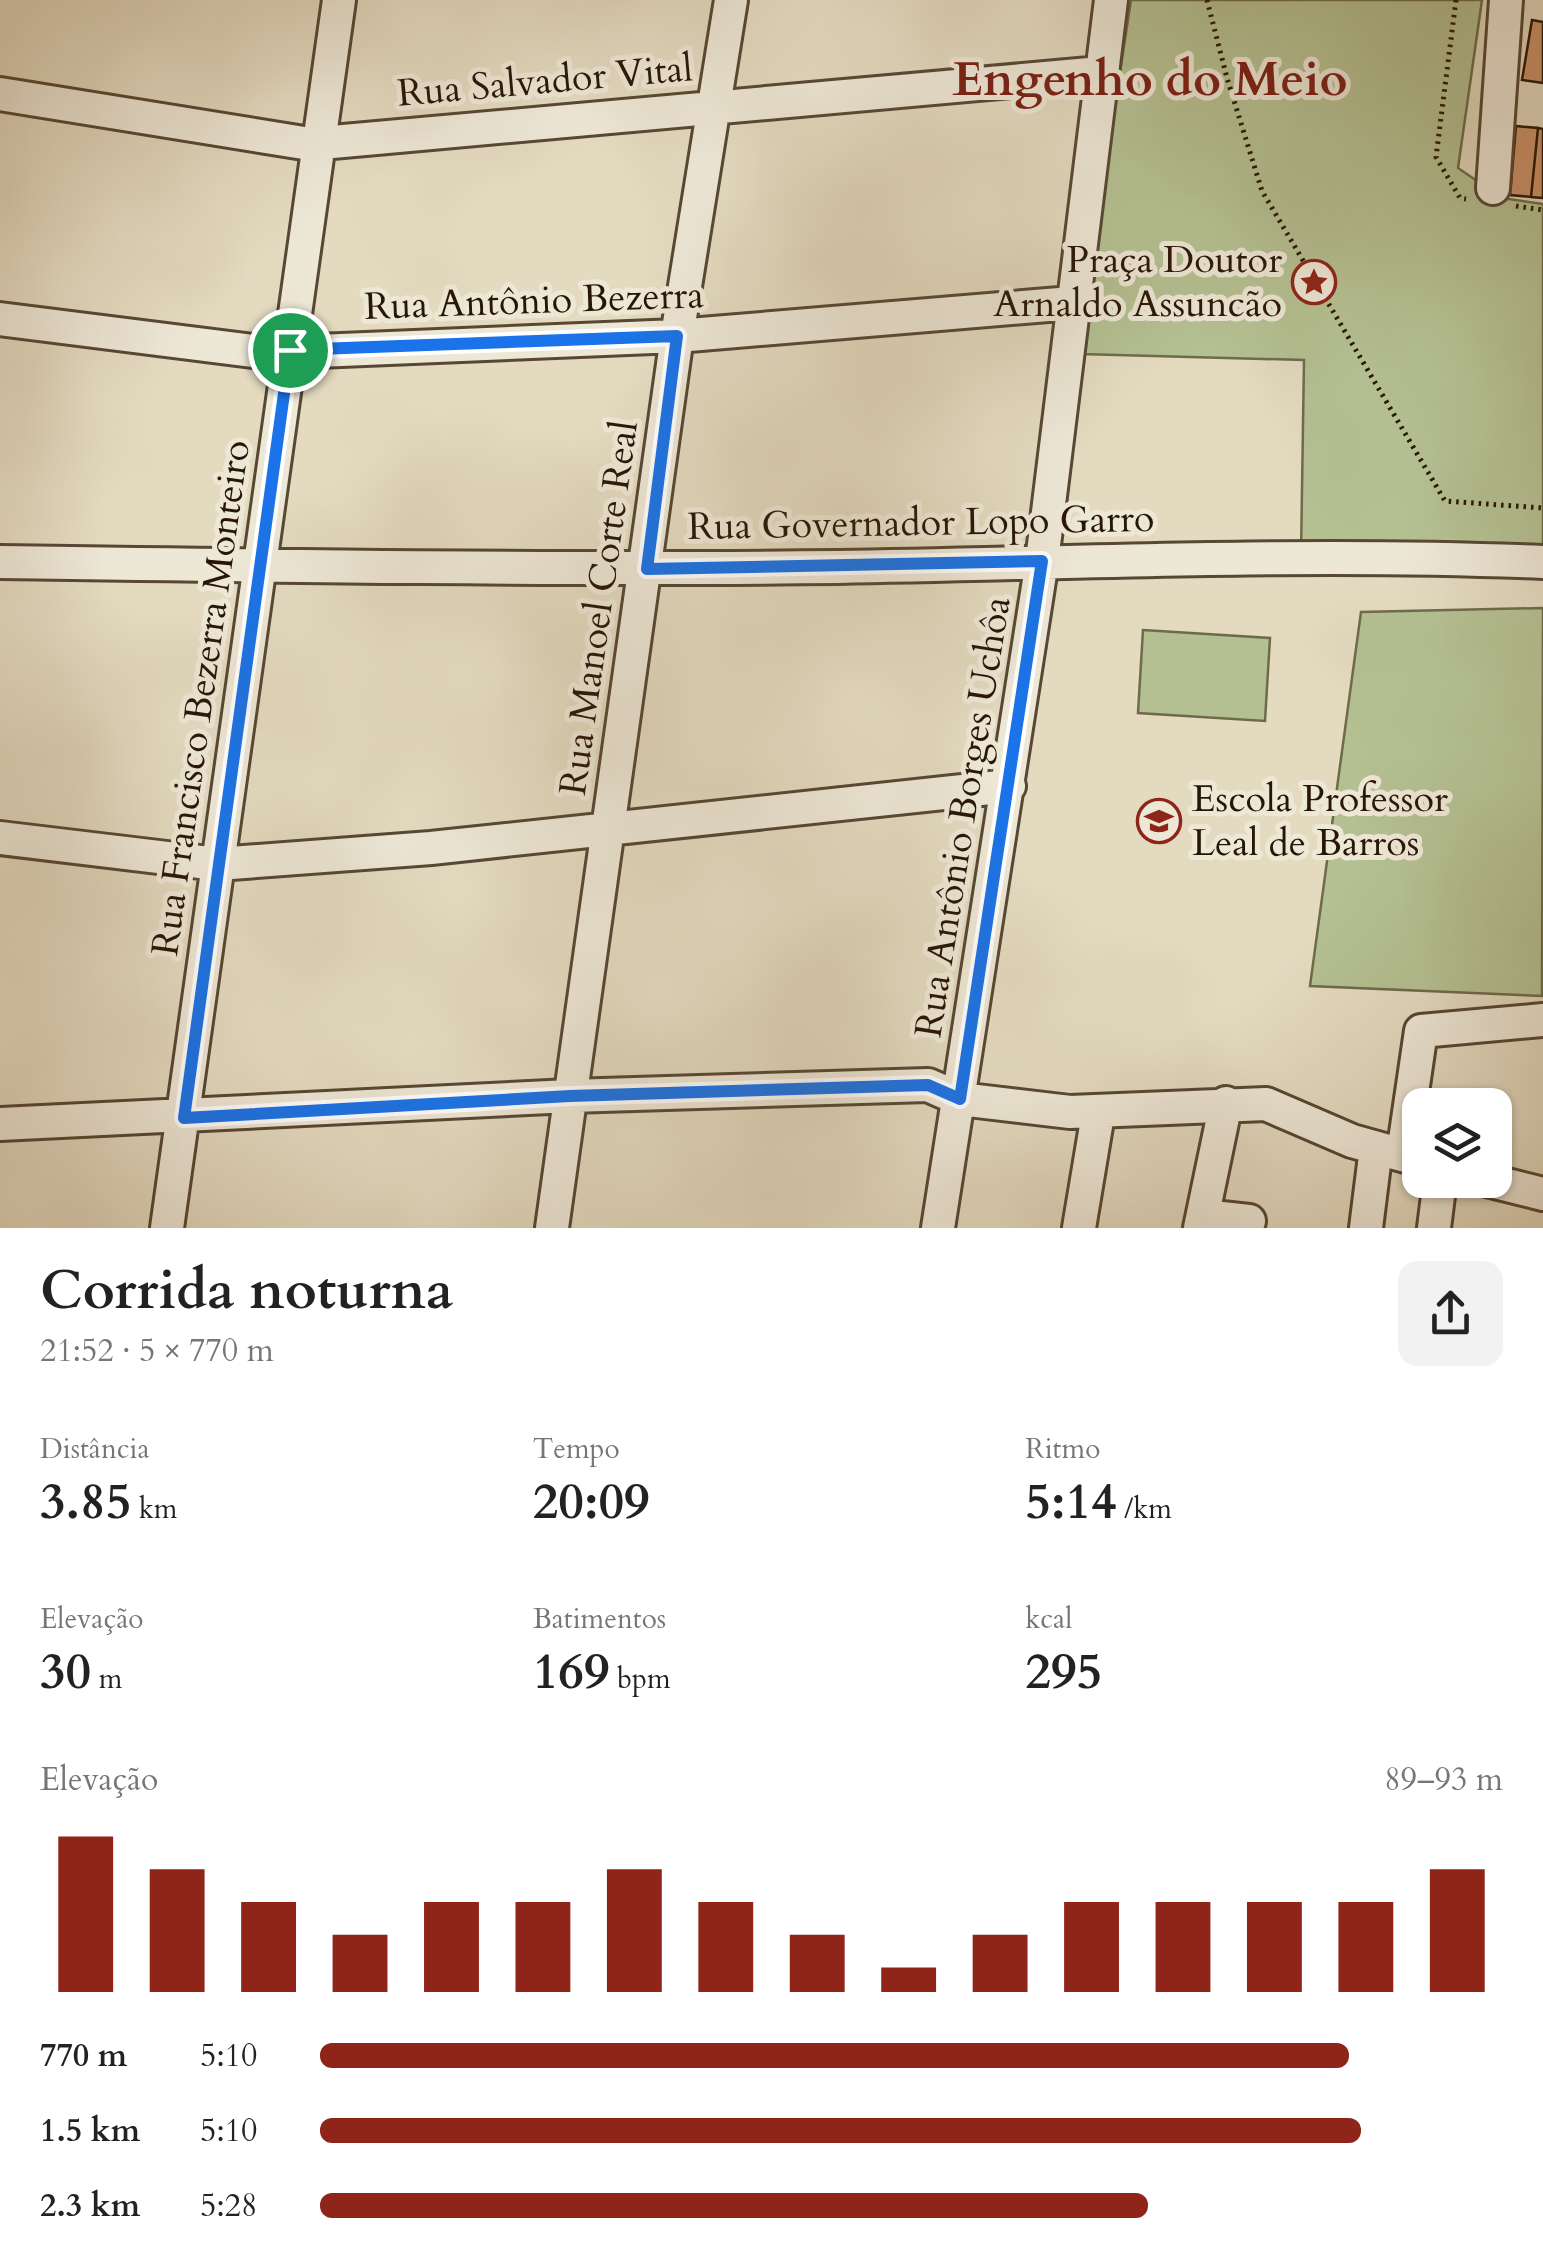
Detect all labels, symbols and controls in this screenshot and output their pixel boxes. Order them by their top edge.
street label: Rua Salvador Vital [395,42,695,120]
district label: Engenho do Meio [952,47,1348,112]
place label: Praça Doutor Arnaldo Assuncão [993,234,1282,330]
place icon: Praça Doutor Arnaldo Assuncão [1291,259,1337,305]
street label: Rua Antônio Bezerra [363,269,705,333]
pin [248,308,333,393]
icon: arrive [263,323,318,378]
street label: Rua Manoel Corte Real [547,417,651,799]
street label: Rua Francisco Bezerra Monteiro [139,437,263,959]
street label: Rua Governador Lopo Garro [687,493,1155,553]
street label: Rua Antônio Borges Uchôa [902,593,1024,1041]
place label: Escola Professor Leal de Barros [1192,773,1448,869]
school or university icon: Escola Professor Leal de Barros [1136,798,1182,844]
map controls [1402,1088,1512,1198]
button: layers [1402,1088,1512,1198]
text: Corrida noturna [40,1254,453,1328]
button: share [1398,1261,1503,1366]
text: 21:52 · 5 × 770 m [40,1329,274,1373]
text: Distância [40,1430,150,1468]
text: Tempo [533,1430,620,1468]
text: Ritmo [1025,1430,1100,1468]
text: 3.85 [40,1468,131,1536]
text: 20:09 [533,1468,650,1536]
text: 5:14 [1025,1468,1117,1536]
text: km [131,1490,178,1528]
text: /km [1117,1490,1172,1528]
text: Elevação [40,1600,143,1638]
text: Batimentos [533,1600,666,1638]
text: kcal [1025,1600,1072,1638]
text: 30 [40,1638,91,1706]
text: 169 [533,1638,610,1706]
text: 295 [1025,1638,1102,1706]
text: m [91,1660,122,1698]
text: bpm [610,1660,671,1698]
text: Elevação [40,1758,158,1802]
text: 89–93 m [1384,1758,1503,1802]
text: 770 m [40,2034,127,2078]
text: 5:10 [200,2034,257,2078]
text: 1.5 km [40,2109,140,2153]
text: 5:10 [200,2109,257,2153]
text: 2.3 km [40,2184,140,2228]
text: 5:28 [200,2184,257,2228]

